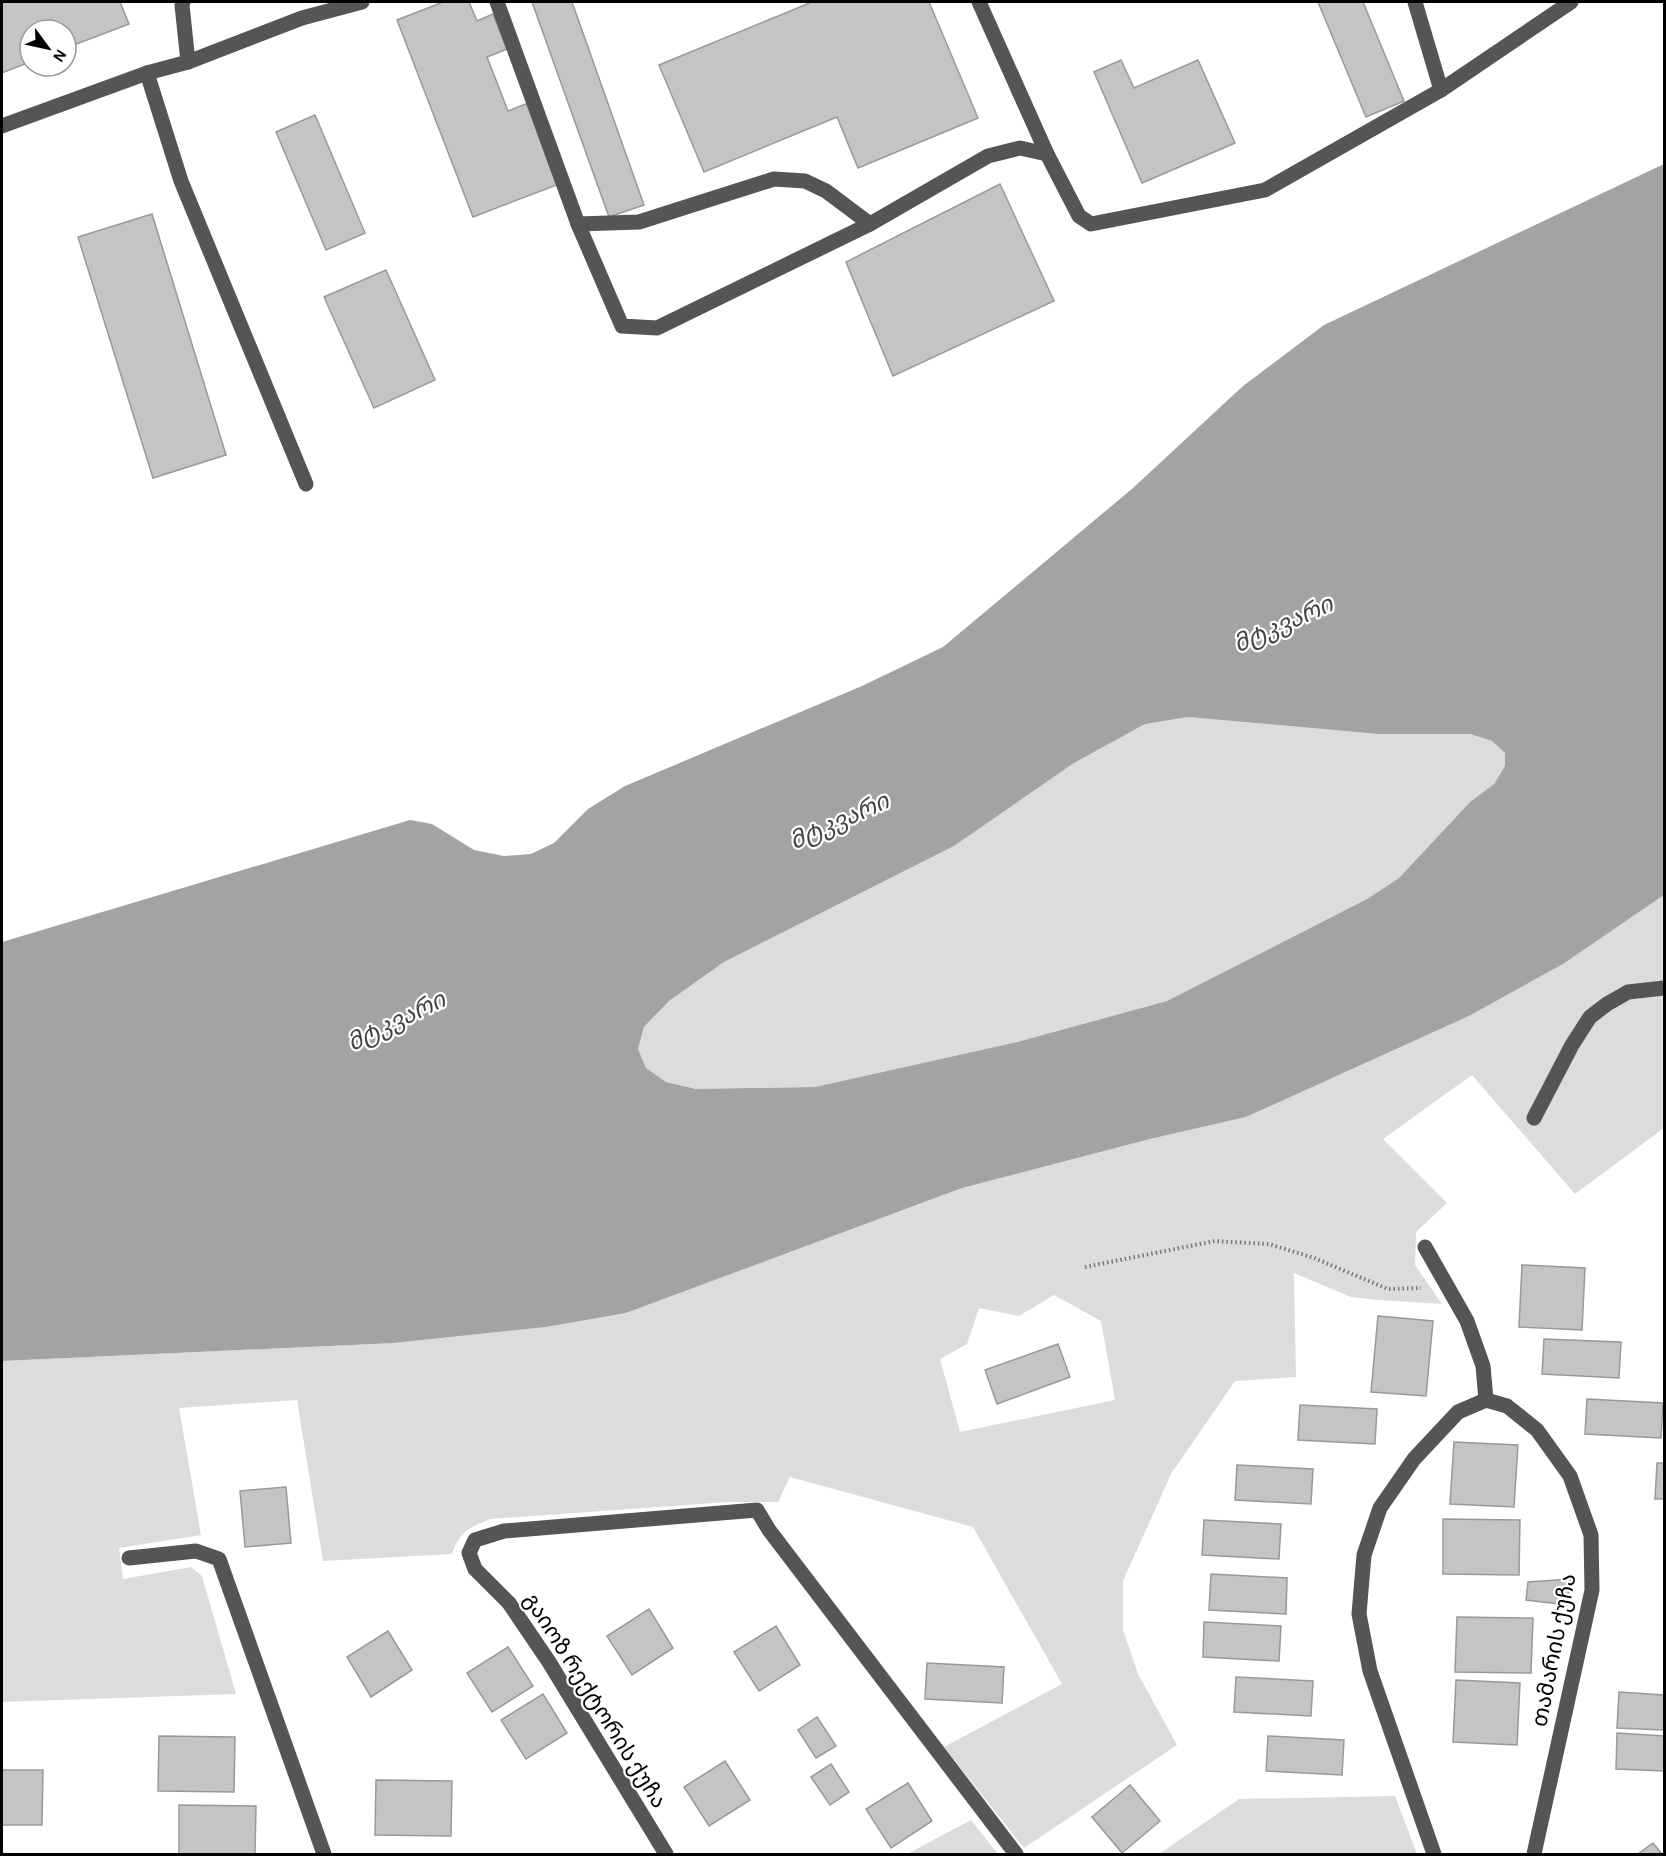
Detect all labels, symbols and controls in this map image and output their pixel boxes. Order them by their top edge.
north arrow [18,18,78,78]
text: N [50,47,69,65]
water label: მტკვარი [1230,592,1338,658]
water label: მტკვარი [786,789,894,855]
water label: მტკვარი [344,987,451,1057]
street label: თამარის ქუჩა [1528,1572,1581,1729]
street label: გაიოზ რექტორის ქუჩა [519,1589,670,1812]

